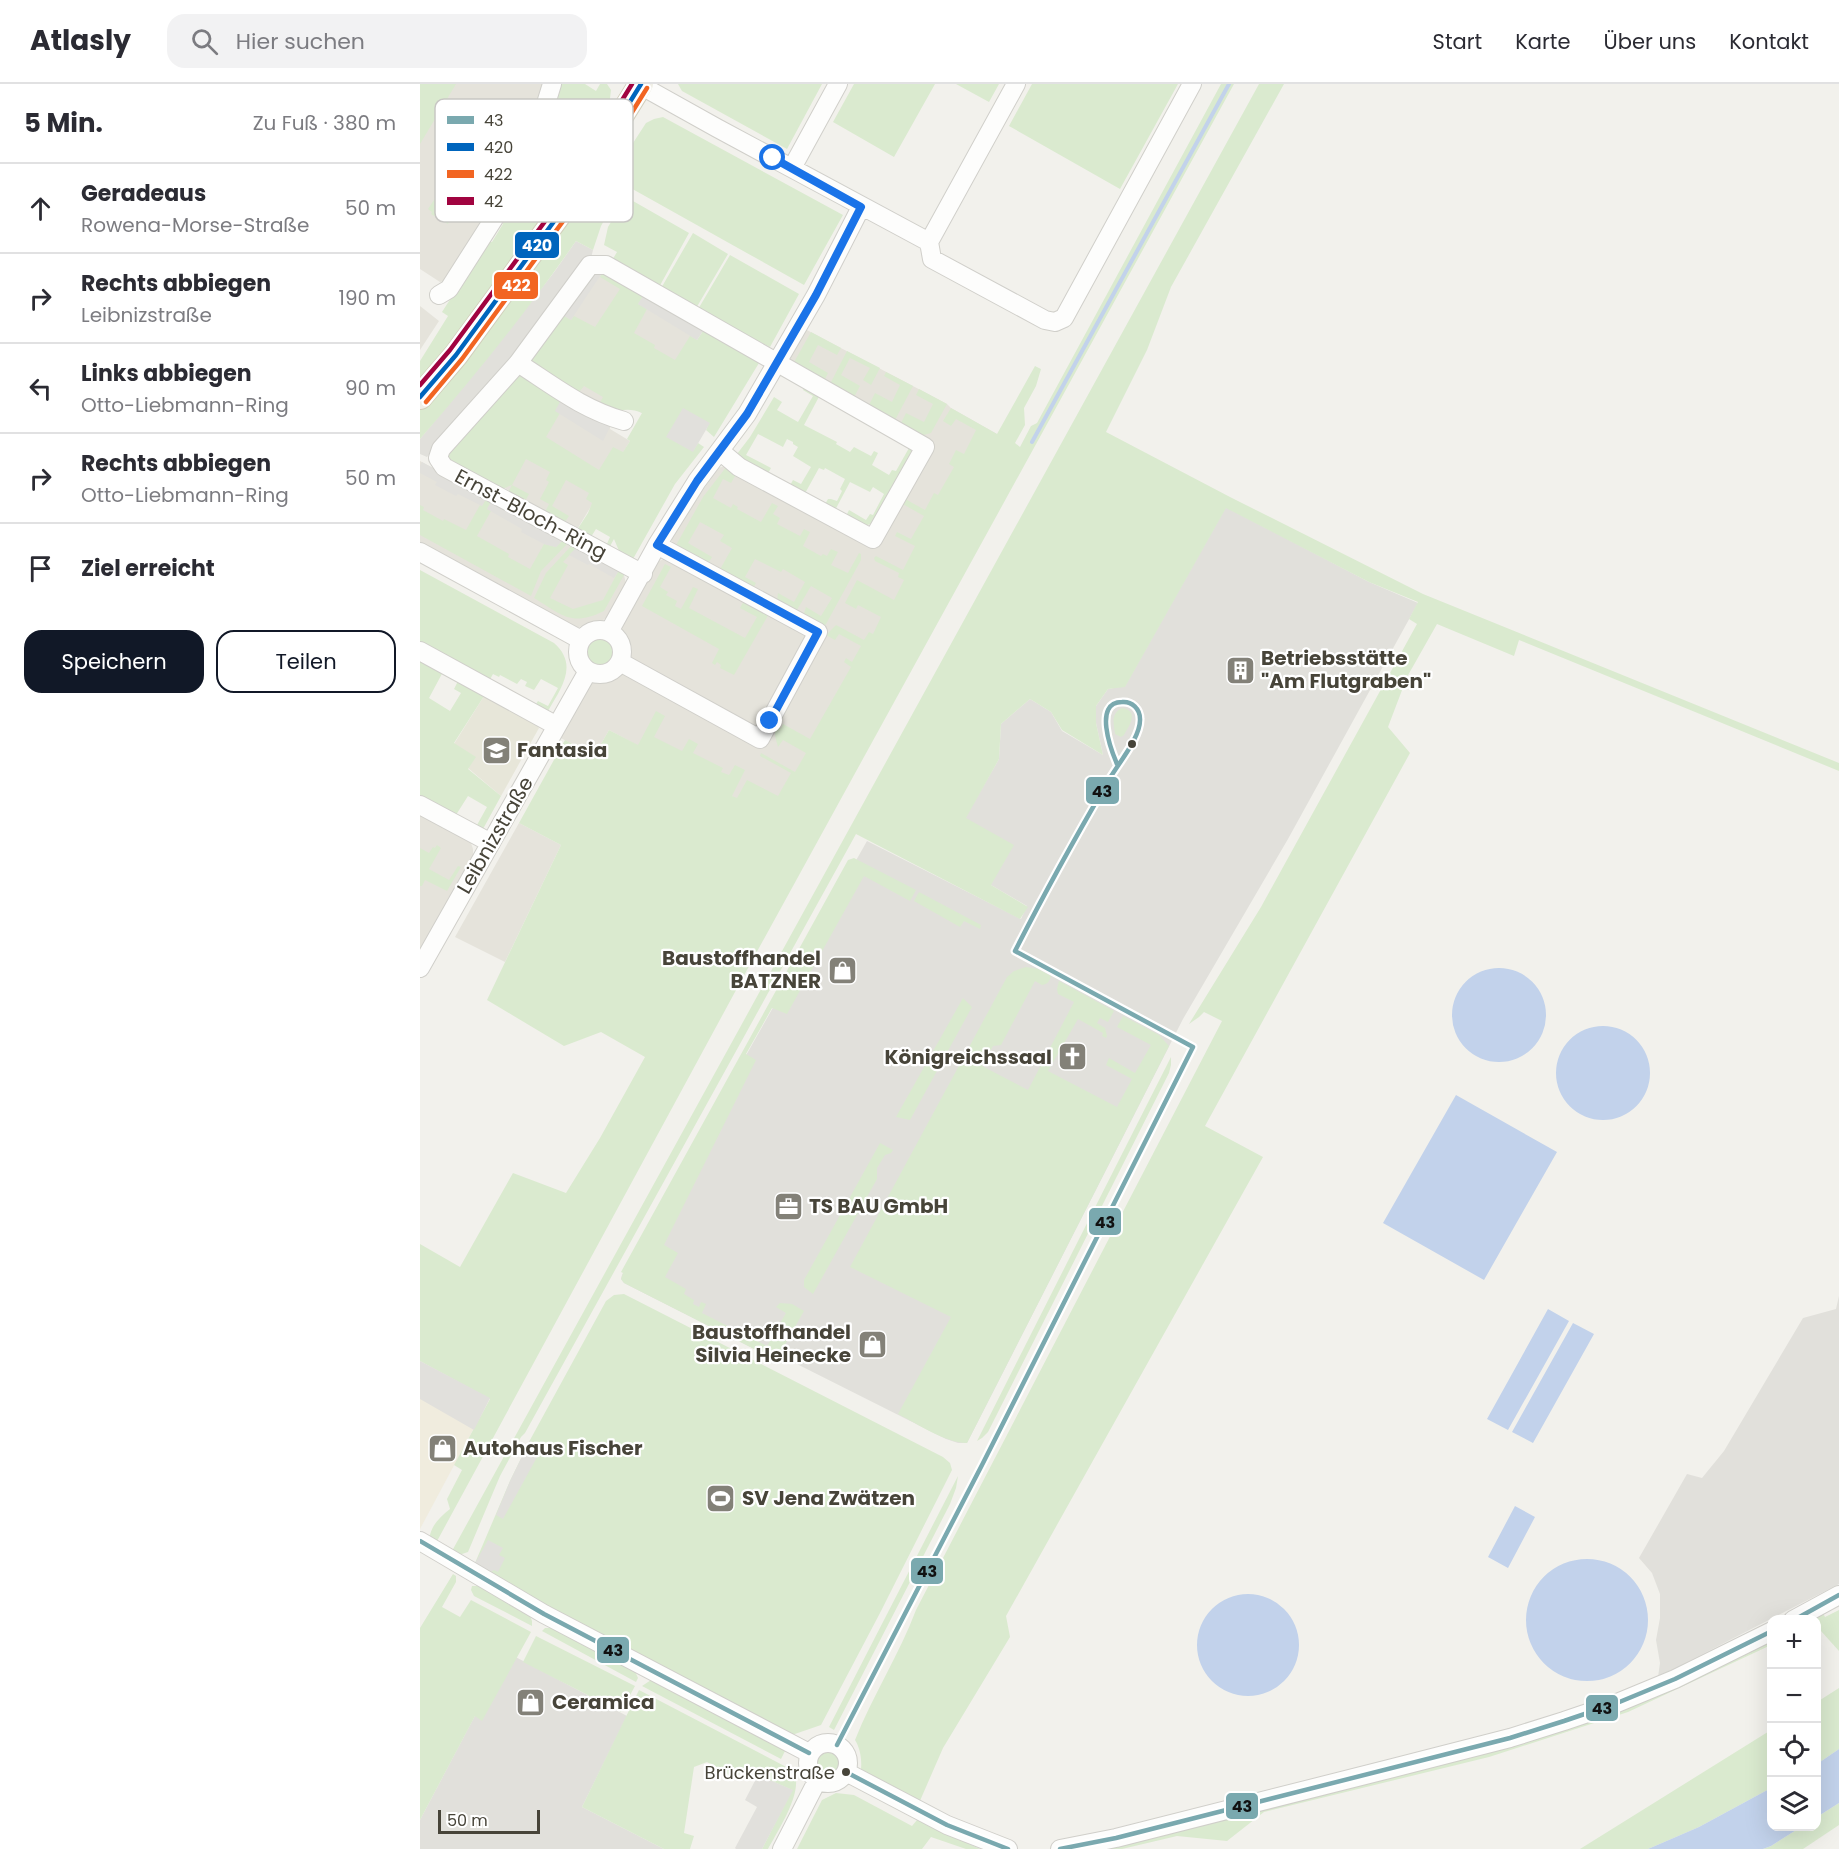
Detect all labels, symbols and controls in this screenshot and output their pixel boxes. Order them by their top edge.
search box [167,14,587,68]
text: Atlasly [30,21,131,60]
icon: search [188,25,221,58]
text: Hier suchen [236,26,365,57]
text: Start [1433,27,1482,56]
text: Karte [1515,27,1571,56]
text: Über uns [1604,27,1696,56]
text: Kontakt [1729,27,1809,56]
legend [435,99,633,222]
text: 5 Min. [24,105,103,141]
text: Zu Fuß · 380 m [253,109,396,137]
text: 43 [484,109,504,132]
text: 420 [484,136,513,159]
route start [759,144,785,170]
text: 422 [484,163,512,186]
text: Geradeaus [81,178,206,209]
text: 42 [484,190,503,213]
icon: ahead [24,192,57,225]
text: 50 m [345,194,396,222]
text: Rowena-Morse-Straße [81,211,309,239]
line badge: 420 [514,231,560,259]
text: 420 [522,234,552,257]
text: Rechts abbiegen [81,268,271,299]
line badge: 422 [493,271,539,300]
text: 422 [501,274,531,297]
icon: right [24,282,57,315]
text: 190 m [339,284,396,312]
text: Leibnizstraße [81,301,212,329]
text: Links abbiegen [81,358,252,389]
icon: left [24,372,57,405]
text: 90 m [345,374,396,402]
text: Otto-Liebmann-Ring [81,391,289,419]
text: Rechts abbiegen [81,448,271,479]
icon: right [24,462,57,495]
street label: Ernst-Bloch-Ring [450,462,612,566]
text: 50 m [345,464,396,492]
text: Otto-Liebmann-Ring [81,481,289,509]
icon: arrive [24,552,57,585]
text: Ziel erreicht [81,553,215,584]
button: Speichern [24,630,204,693]
button: Teilen [216,630,396,693]
place label: Betriebsstätte "Am Flutgraben" [1261,644,1431,695]
building icon: Betriebsstätte "Am Flutgraben" [1224,654,1256,686]
route end [756,707,782,733]
school or university icon: Fantasia [480,734,512,766]
place label: Fantasia [517,736,607,764]
unlabelled marker [1126,738,1138,750]
street label: Leibnizstraße [450,771,540,899]
line badge: 43 [1085,776,1120,805]
text: 43 [1092,780,1112,803]
place label: Baustoffhandel BATZNER [662,944,821,995]
shop icon: Baustoffhandel BATZNER [826,954,858,986]
church icon: Königreichssaal [1057,1041,1089,1073]
place label: Königreichssaal [885,1043,1052,1071]
office icon: TS BAU GmbH [772,1190,804,1222]
place label: TS BAU GmbH [809,1192,948,1220]
line badge: 43 [1088,1207,1122,1236]
text: 43 [1095,1211,1115,1234]
place label: Baustoffhandel Silvia Heinecke [692,1318,851,1369]
shop icon: Baustoffhandel Silvia Heinecke [856,1328,888,1360]
shop icon: Autohaus Fischer [426,1432,458,1464]
place label: Autohaus Fischer [463,1434,643,1462]
sports icon: SV Jena Zwätzen [705,1482,737,1514]
place label: SV Jena Zwätzen [742,1484,915,1512]
line badge: 43 [910,1557,944,1585]
text: 43 [917,1560,937,1583]
map controls [1767,1615,1821,1831]
button: + [1767,1615,1821,1669]
line badge: 43 [596,1636,630,1664]
text: 43 [603,1639,623,1662]
button: − [1767,1669,1821,1723]
shop icon: Ceramica [515,1686,547,1718]
place label: Ceramica [552,1688,654,1716]
line badge: 43 [1585,1694,1619,1722]
text: 43 [1592,1697,1612,1720]
button: locate [1767,1723,1821,1777]
place label: Brückenstraße [705,1760,835,1785]
marker: Brückenstraße [840,1766,852,1778]
button: layers [1767,1777,1821,1831]
line badge: 43 [1225,1792,1259,1820]
text: 43 [1232,1795,1252,1818]
scale bar [438,1807,540,1834]
text: 50 m [447,1809,488,1832]

